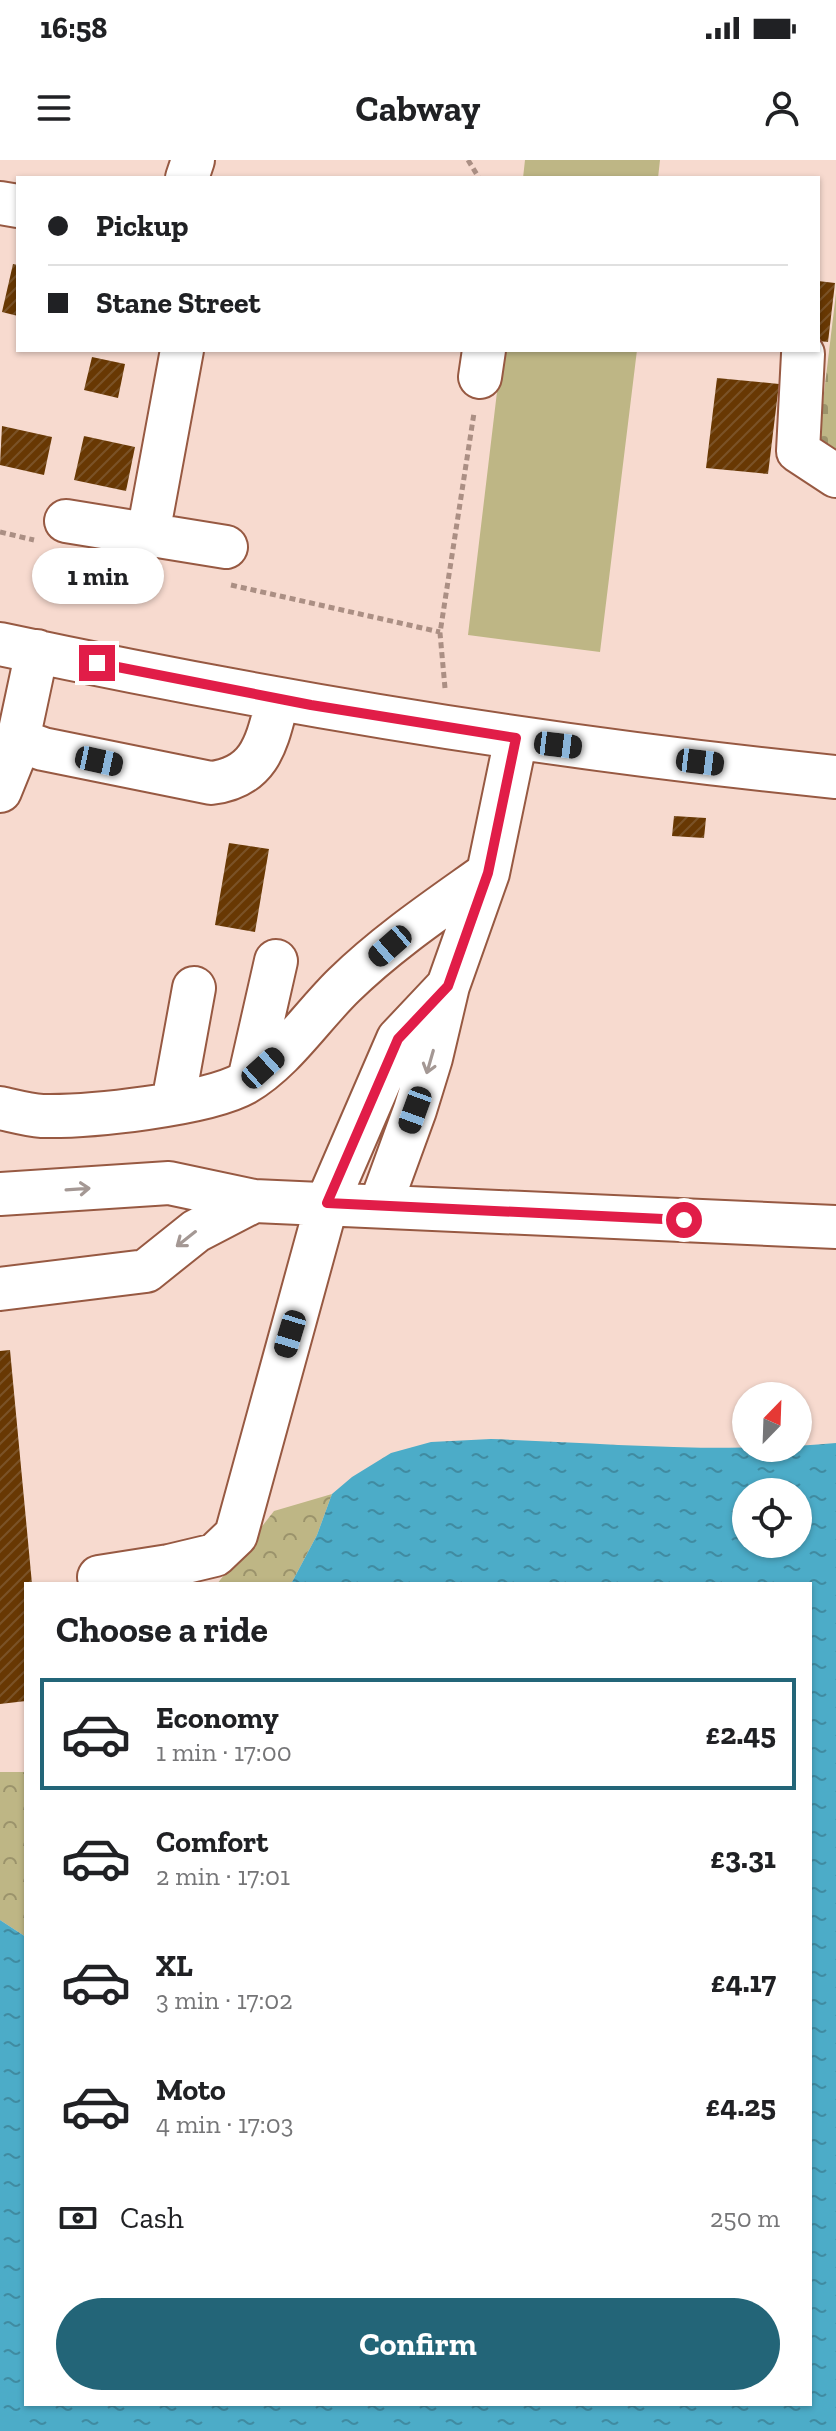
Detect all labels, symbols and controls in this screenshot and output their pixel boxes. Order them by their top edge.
text: 16:58 [40,10,107,46]
icon: menu [32,86,76,130]
icon: person [760,86,804,130]
text: Cabway [356,87,480,130]
text: Pickup [96,208,188,244]
text: Stane Street [96,285,261,321]
callout: 1 min [31,547,163,603]
text: 1 min [67,560,129,592]
route end [79,645,115,681]
car [533,730,583,760]
car [73,744,125,778]
car [675,747,725,777]
car [364,921,416,971]
car [237,1043,289,1093]
one-way arrow [422,1049,437,1075]
car [396,1083,434,1137]
one-way arrow [64,1181,91,1196]
route start [666,1202,702,1238]
one-way arrow [176,1231,197,1248]
car [272,1308,308,1360]
north arrow [732,1382,812,1462]
map controls [732,1382,812,1558]
button: locate [732,1478,812,1558]
text: Choose a ride [56,1608,268,1651]
icon: car [60,1698,132,1770]
text: Economy [156,1700,279,1736]
text: £2.45 [705,1716,776,1752]
text: 1 min · 17:00 [156,1736,292,1768]
icon: car [60,1822,132,1894]
text: Comfort [156,1824,268,1860]
text: £3.31 [710,1840,776,1876]
text: 2 min · 17:01 [156,1860,290,1892]
icon: car [60,1946,132,2018]
text: XL [156,1948,193,1984]
text: £4.17 [711,1964,776,2000]
text: 3 min · 17:02 [156,1984,293,2016]
icon: car [60,2070,132,2142]
text: Moto [156,2072,226,2108]
text: £4.25 [705,2088,776,2124]
text: 4 min · 17:03 [156,2108,293,2140]
icon: cash [56,2196,100,2240]
text: Cash [120,2200,184,2236]
text: 250 m [710,2202,780,2234]
button: Confirm [56,2298,780,2390]

